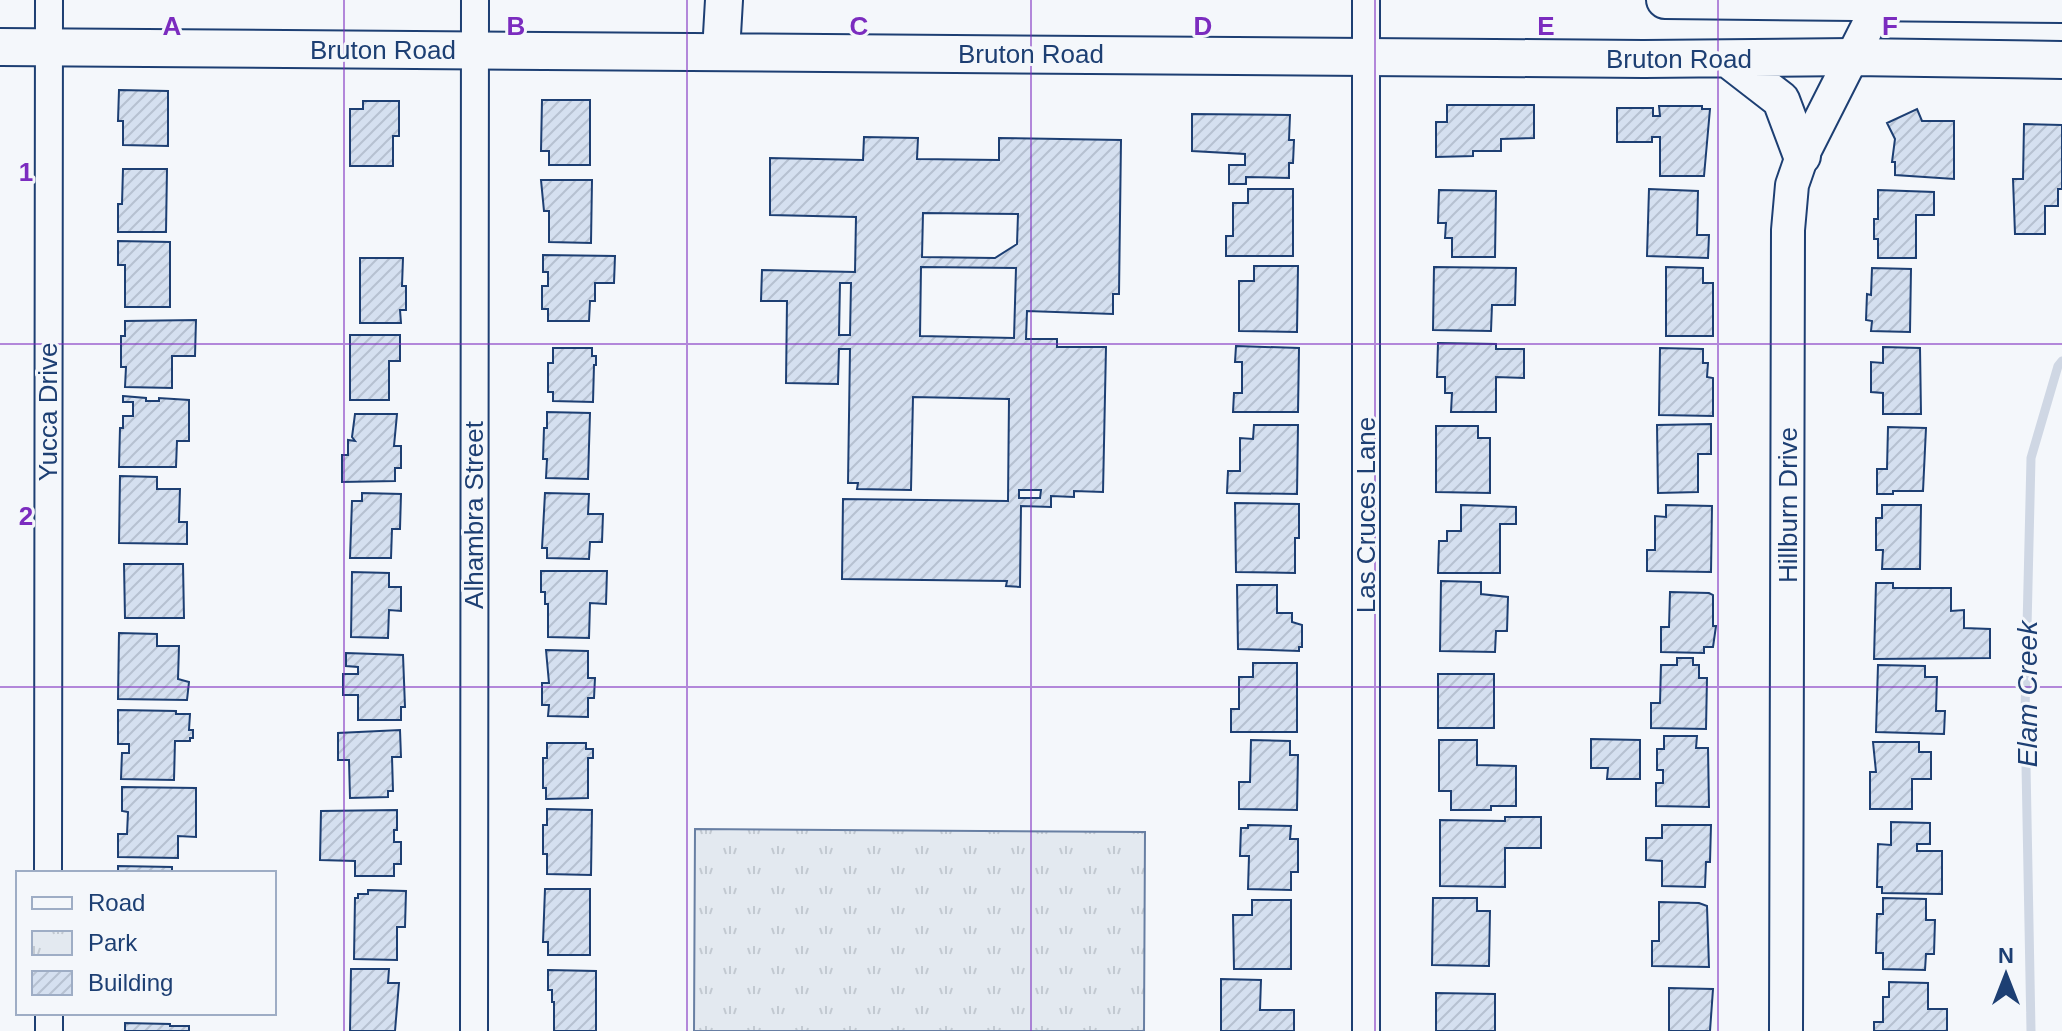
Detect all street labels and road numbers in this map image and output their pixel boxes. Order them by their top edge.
street label: Bruton Road [310,35,456,65]
street label: Bruton Road [958,39,1104,69]
street label: Bruton Road [1606,44,1752,74]
street label: Yucca Drive [33,343,63,481]
street label: Las Cruces Lane [1351,417,1381,613]
street label: Alhambra Street [459,420,489,609]
street label: Hillburn Drive [1773,427,1803,583]

